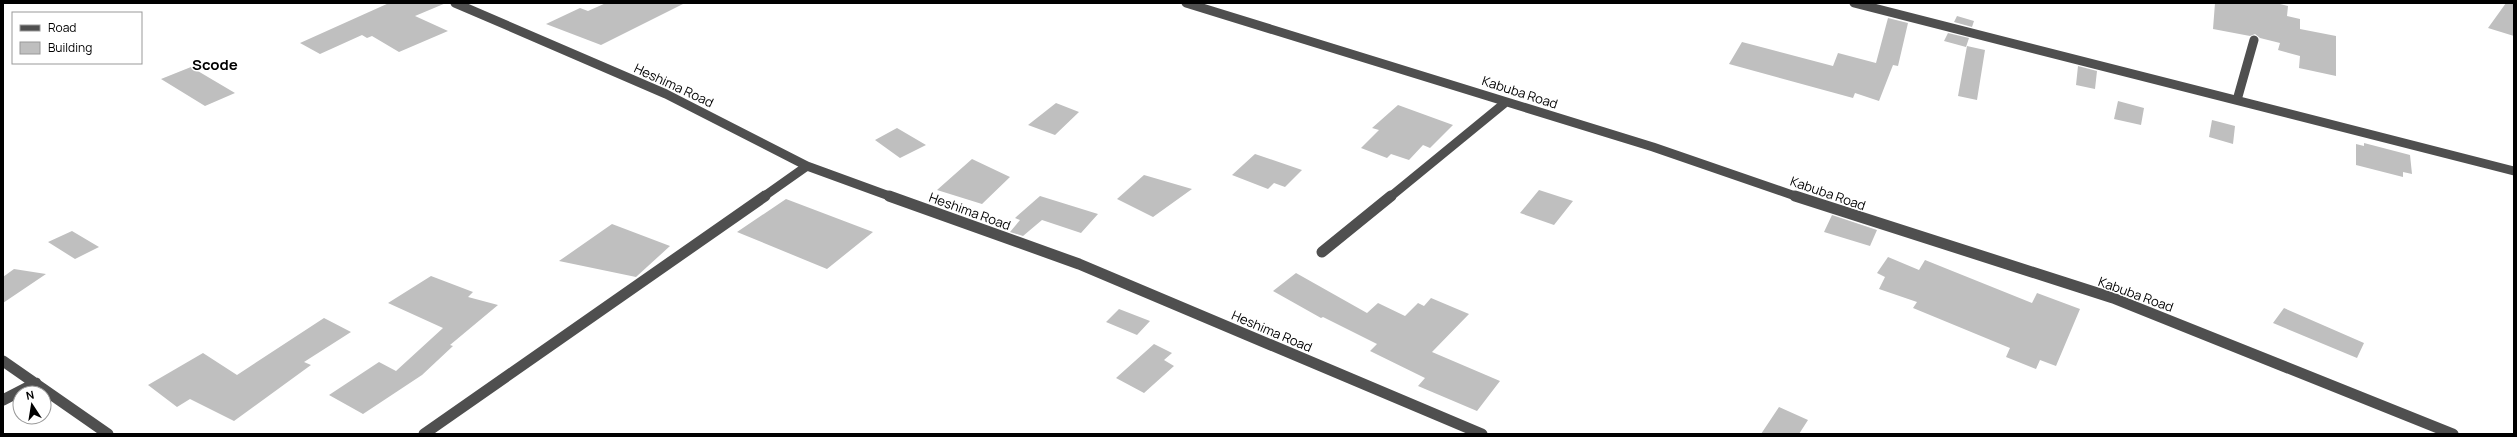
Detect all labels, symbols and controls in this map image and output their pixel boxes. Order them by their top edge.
legend [12,12,142,64]
text: Road [48,19,76,36]
text: Building [48,39,92,56]
district label: Scode [192,54,238,75]
street label: Heshima Road [631,59,717,111]
street label: Kabuba Road [1480,71,1560,113]
street label: Kabuba Road [1788,172,1868,214]
street label: Heshima Road [927,188,1013,234]
street label: Kabuba Road [2096,272,2176,316]
street label: Heshima Road [1229,306,1315,356]
north arrow [12,385,52,425]
text: N [24,387,35,403]

